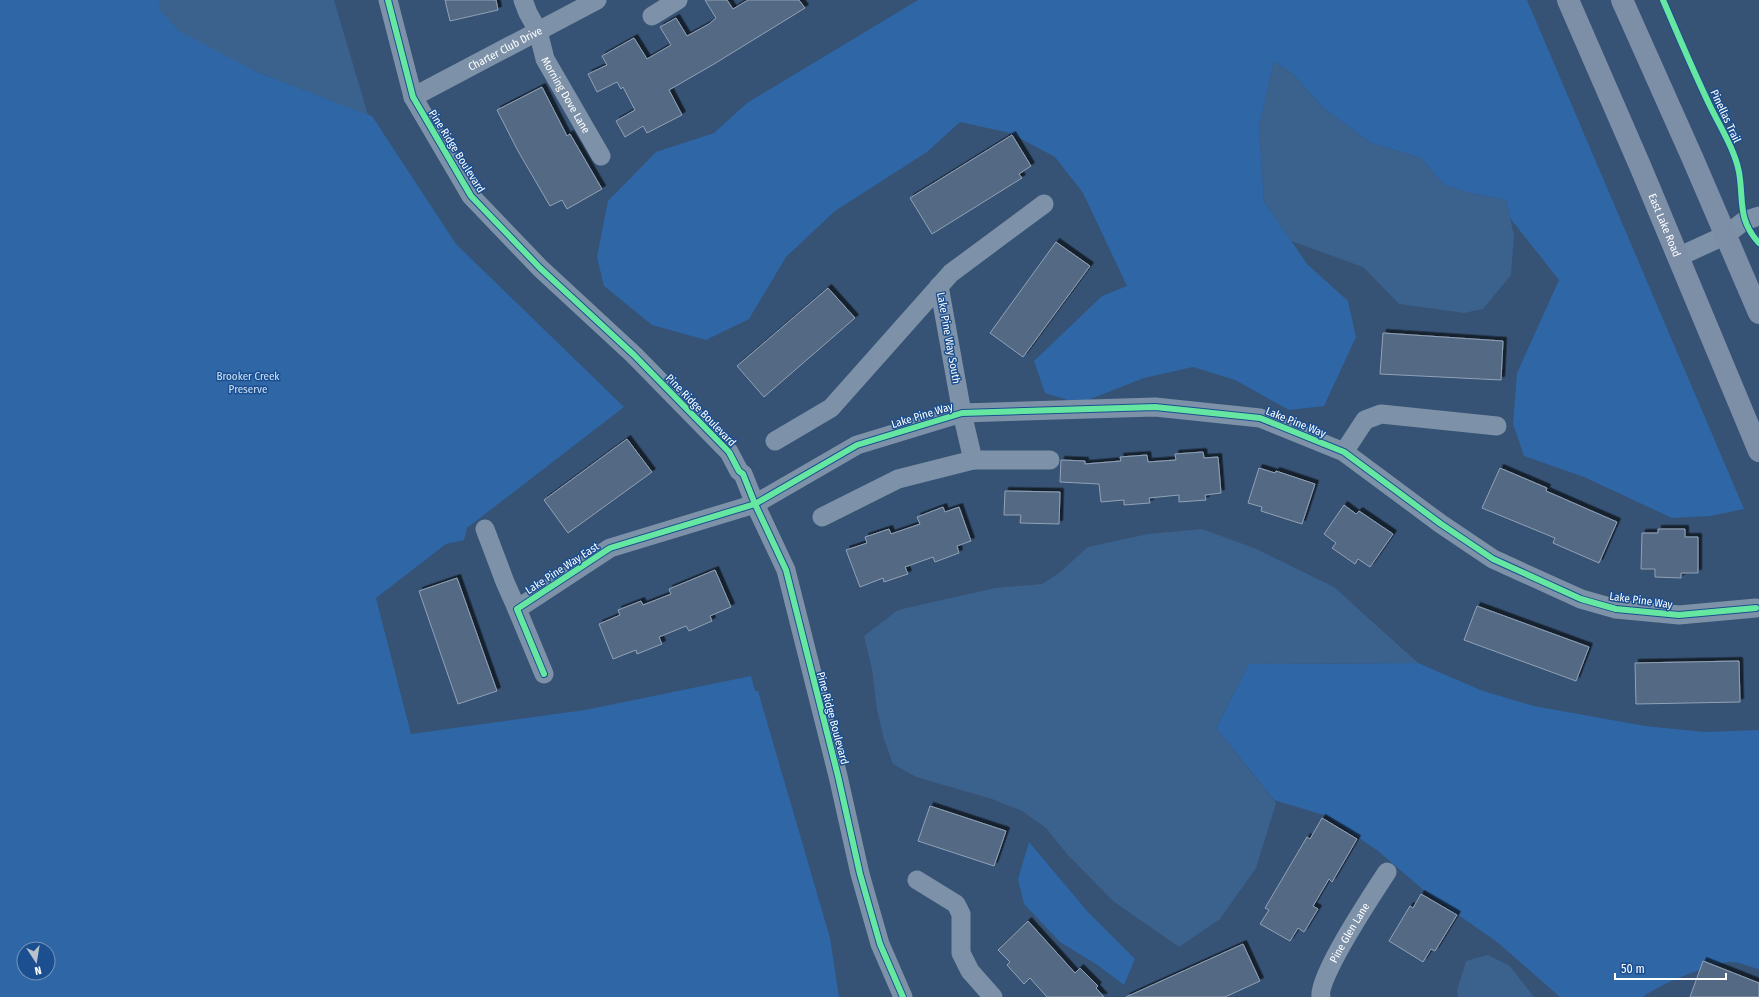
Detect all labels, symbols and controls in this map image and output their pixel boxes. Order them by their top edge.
street label: Charter Club Drive [466,24,544,74]
street label: Morning Dove Lane [538,55,593,136]
street label: Pinellas Trail [1708,87,1744,145]
street label: Pine Ridge Boulevard [426,107,487,195]
street label: East Lake Road [1645,192,1683,259]
street label: Lake Pine Way South [934,291,963,385]
park label: Brooker Creek Preserve [217,370,280,396]
street label: Pine Ridge Boulevard [663,372,738,449]
street label: Lake Pine Way [890,400,955,431]
street label: Lake Pine Way [1264,405,1328,440]
street label: Lake Pine Way East [523,540,602,597]
street label: Lake Pine Way [1609,590,1673,611]
street label: Pine Ridge Boulevard [814,670,851,766]
street label: Pine Glen Lane [1327,901,1372,965]
north arrow [16,941,56,981]
scale bar [1615,955,1726,981]
text: 50 m [1621,962,1645,976]
text: N [33,963,43,977]

